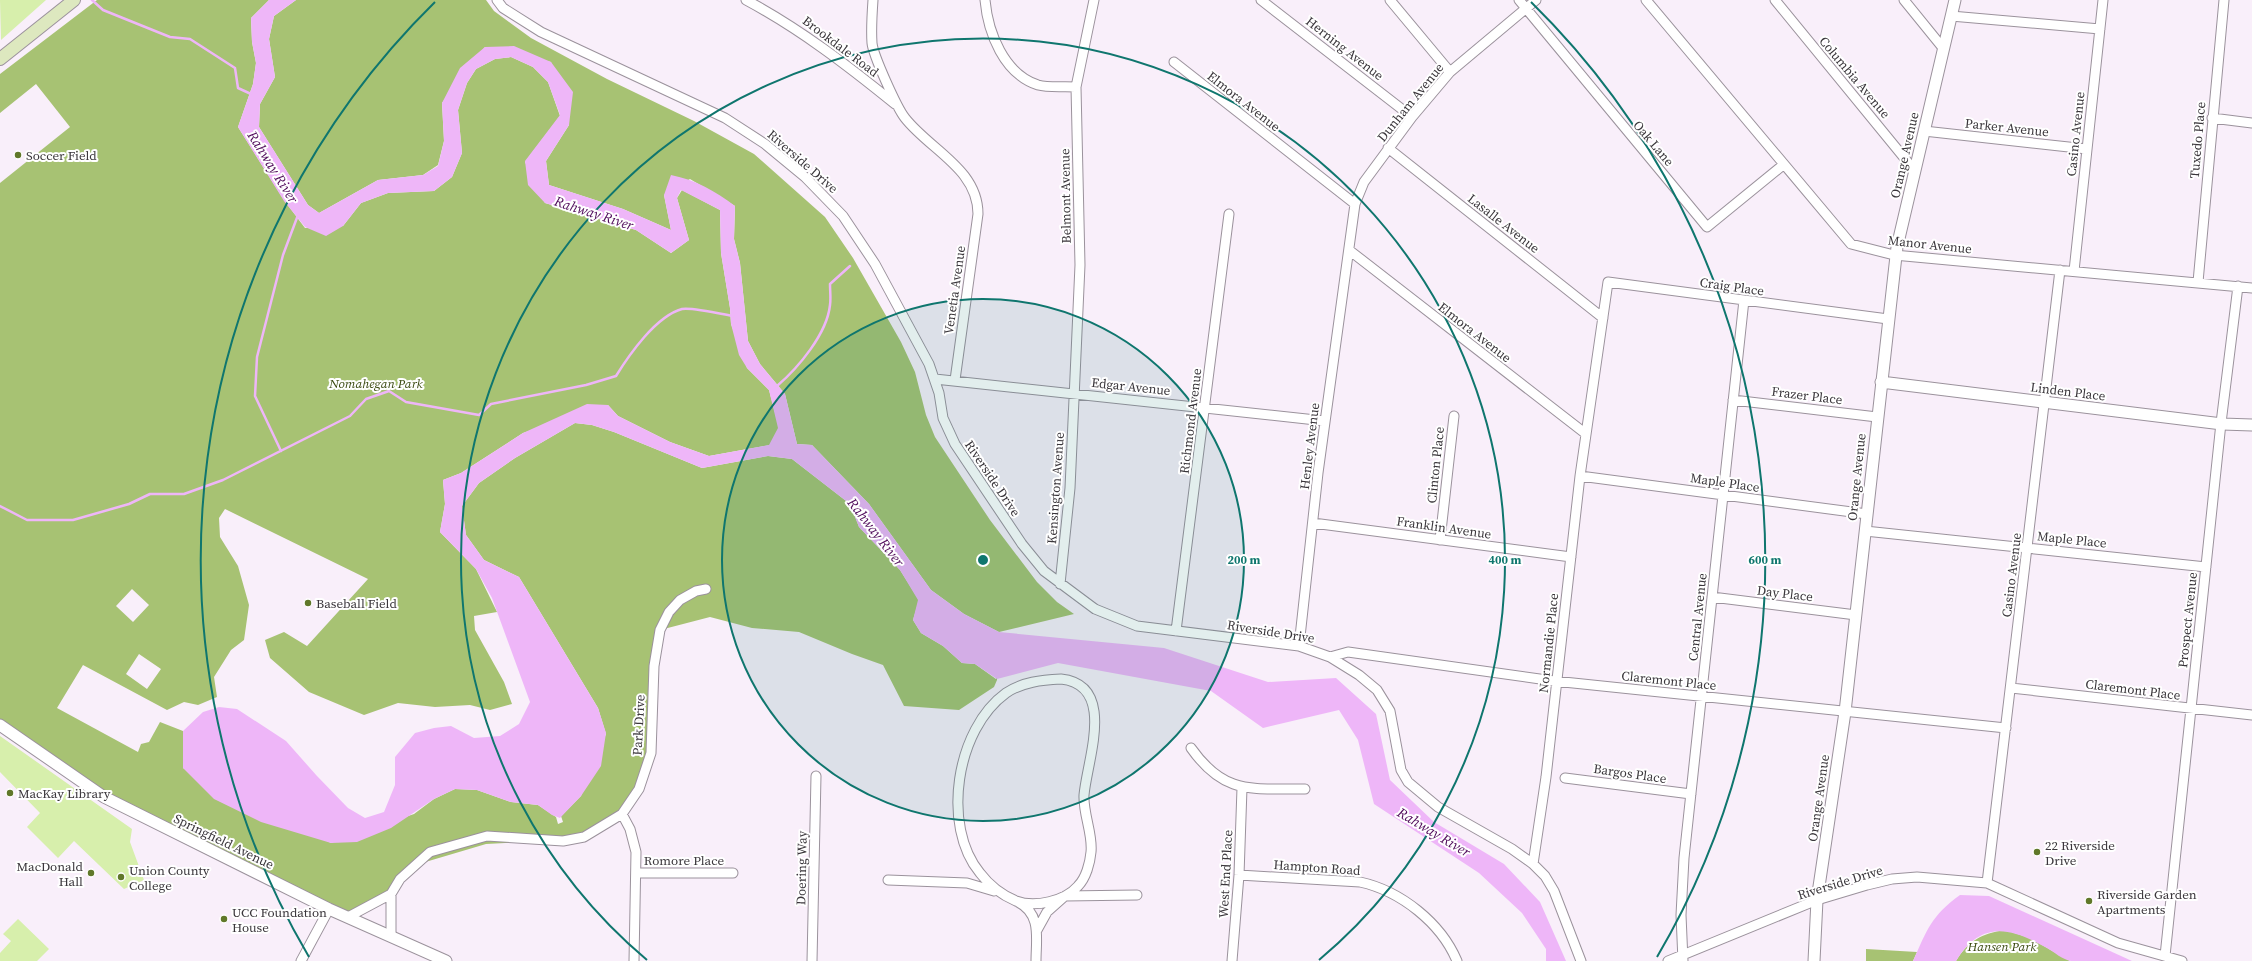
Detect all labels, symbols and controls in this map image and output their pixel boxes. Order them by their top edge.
street label: Brookdale Road [799,12,883,81]
street label: Herning Avenue [1302,13,1387,84]
street label: Columbia Avenue [1815,33,1894,122]
street label: Dunham Avenue [1373,59,1448,145]
street label: Elmora Avenue [1204,68,1284,135]
street label: Casino Avenue [2063,91,2088,177]
street label: Tuxedo Place [2186,101,2209,179]
street label: Orange Avenue [1886,110,1923,200]
street label: Parker Avenue [1964,115,2050,140]
street label: Oak Lane [1630,117,1678,170]
water label: Rahway River [242,126,303,207]
street label: Riverside Drive [764,126,842,197]
place label: Soccer Field [26,147,97,164]
street label: Belmont Avenue [1056,148,1075,244]
marker: Soccer Field [13,150,23,160]
street label: Lasalle Avenue [1464,190,1543,257]
water label: Rahway River [551,191,636,235]
street label: Manor Avenue [1887,232,1973,257]
street label: Venetia Avenue [940,244,969,336]
street label: Craig Place [1699,274,1766,299]
street label: Elmora Avenue [1435,299,1515,366]
street label: Richmond Avenue [1176,367,1205,475]
street label: Edgar Avenue [1091,374,1172,399]
park label: Nomahegan Park [328,375,424,392]
street label: Linden Place [2029,378,2107,405]
street label: Frazer Place [1771,383,1844,408]
street label: Henley Avenue [1296,401,1323,490]
street label: Clinton Place [1423,425,1448,504]
street label: Kensington Avenue [1043,431,1068,544]
street label: Orange Avenue [1843,432,1870,522]
street label: Riverside Drive [961,437,1025,520]
street label: Maple Place [1689,469,1761,496]
water label: Rahway River [842,493,909,571]
street label: Franklin Avenue [1395,512,1493,543]
street label: Maple Place [2036,527,2108,552]
street label: Casino Avenue [1998,531,2025,618]
text: 200 m [1228,552,1261,568]
text: 400 m [1489,552,1522,568]
text: 600 m [1749,552,1782,568]
centre of rings [976,553,990,567]
street label: Prospect Avenue [2174,571,2201,669]
street label: Central Avenue [1684,572,1711,662]
street label: Day Place [1756,582,1814,605]
street label: Normandie Place [1535,592,1562,694]
place label: Baseball Field [316,595,397,612]
marker: Baseball Field [303,598,313,608]
street label: Riverside Drive [1226,616,1316,647]
street label: Claremont Place [1621,667,1718,694]
street label: Claremont Place [2085,675,2182,704]
street label: Park Drive [628,694,649,756]
street label: Orange Avenue [1804,753,1833,843]
street label: Bargos Place [1592,760,1668,787]
place label: MacKay Library [18,785,111,802]
marker: MacKay Library [5,788,15,798]
water label: Rahway River [1393,802,1475,862]
street label: Springfield Avenue [171,810,277,873]
street label: West End Place [1215,829,1236,919]
street label: Doering Way [792,830,811,905]
place label: 22 Riverside Drive [2045,837,2115,869]
marker: 22 Riverside Drive [2032,847,2042,857]
street label: Romore Place [644,852,725,869]
street label: Hampton Road [1273,856,1362,879]
place label: MacDonald Hall [17,858,84,890]
street label: Riverside Drive [1795,861,1885,904]
place label: Union County College [129,862,210,894]
marker: MacDonald Hall [86,868,96,878]
marker: Union County College [116,872,126,882]
place label: Riverside Garden Apartments [2097,886,2197,918]
marker: Riverside Garden Apartments [2084,896,2094,906]
place label: UCC Foundation House [232,904,327,936]
marker: UCC Foundation House [219,914,229,924]
park label: Hansen Park [1967,938,2037,955]

